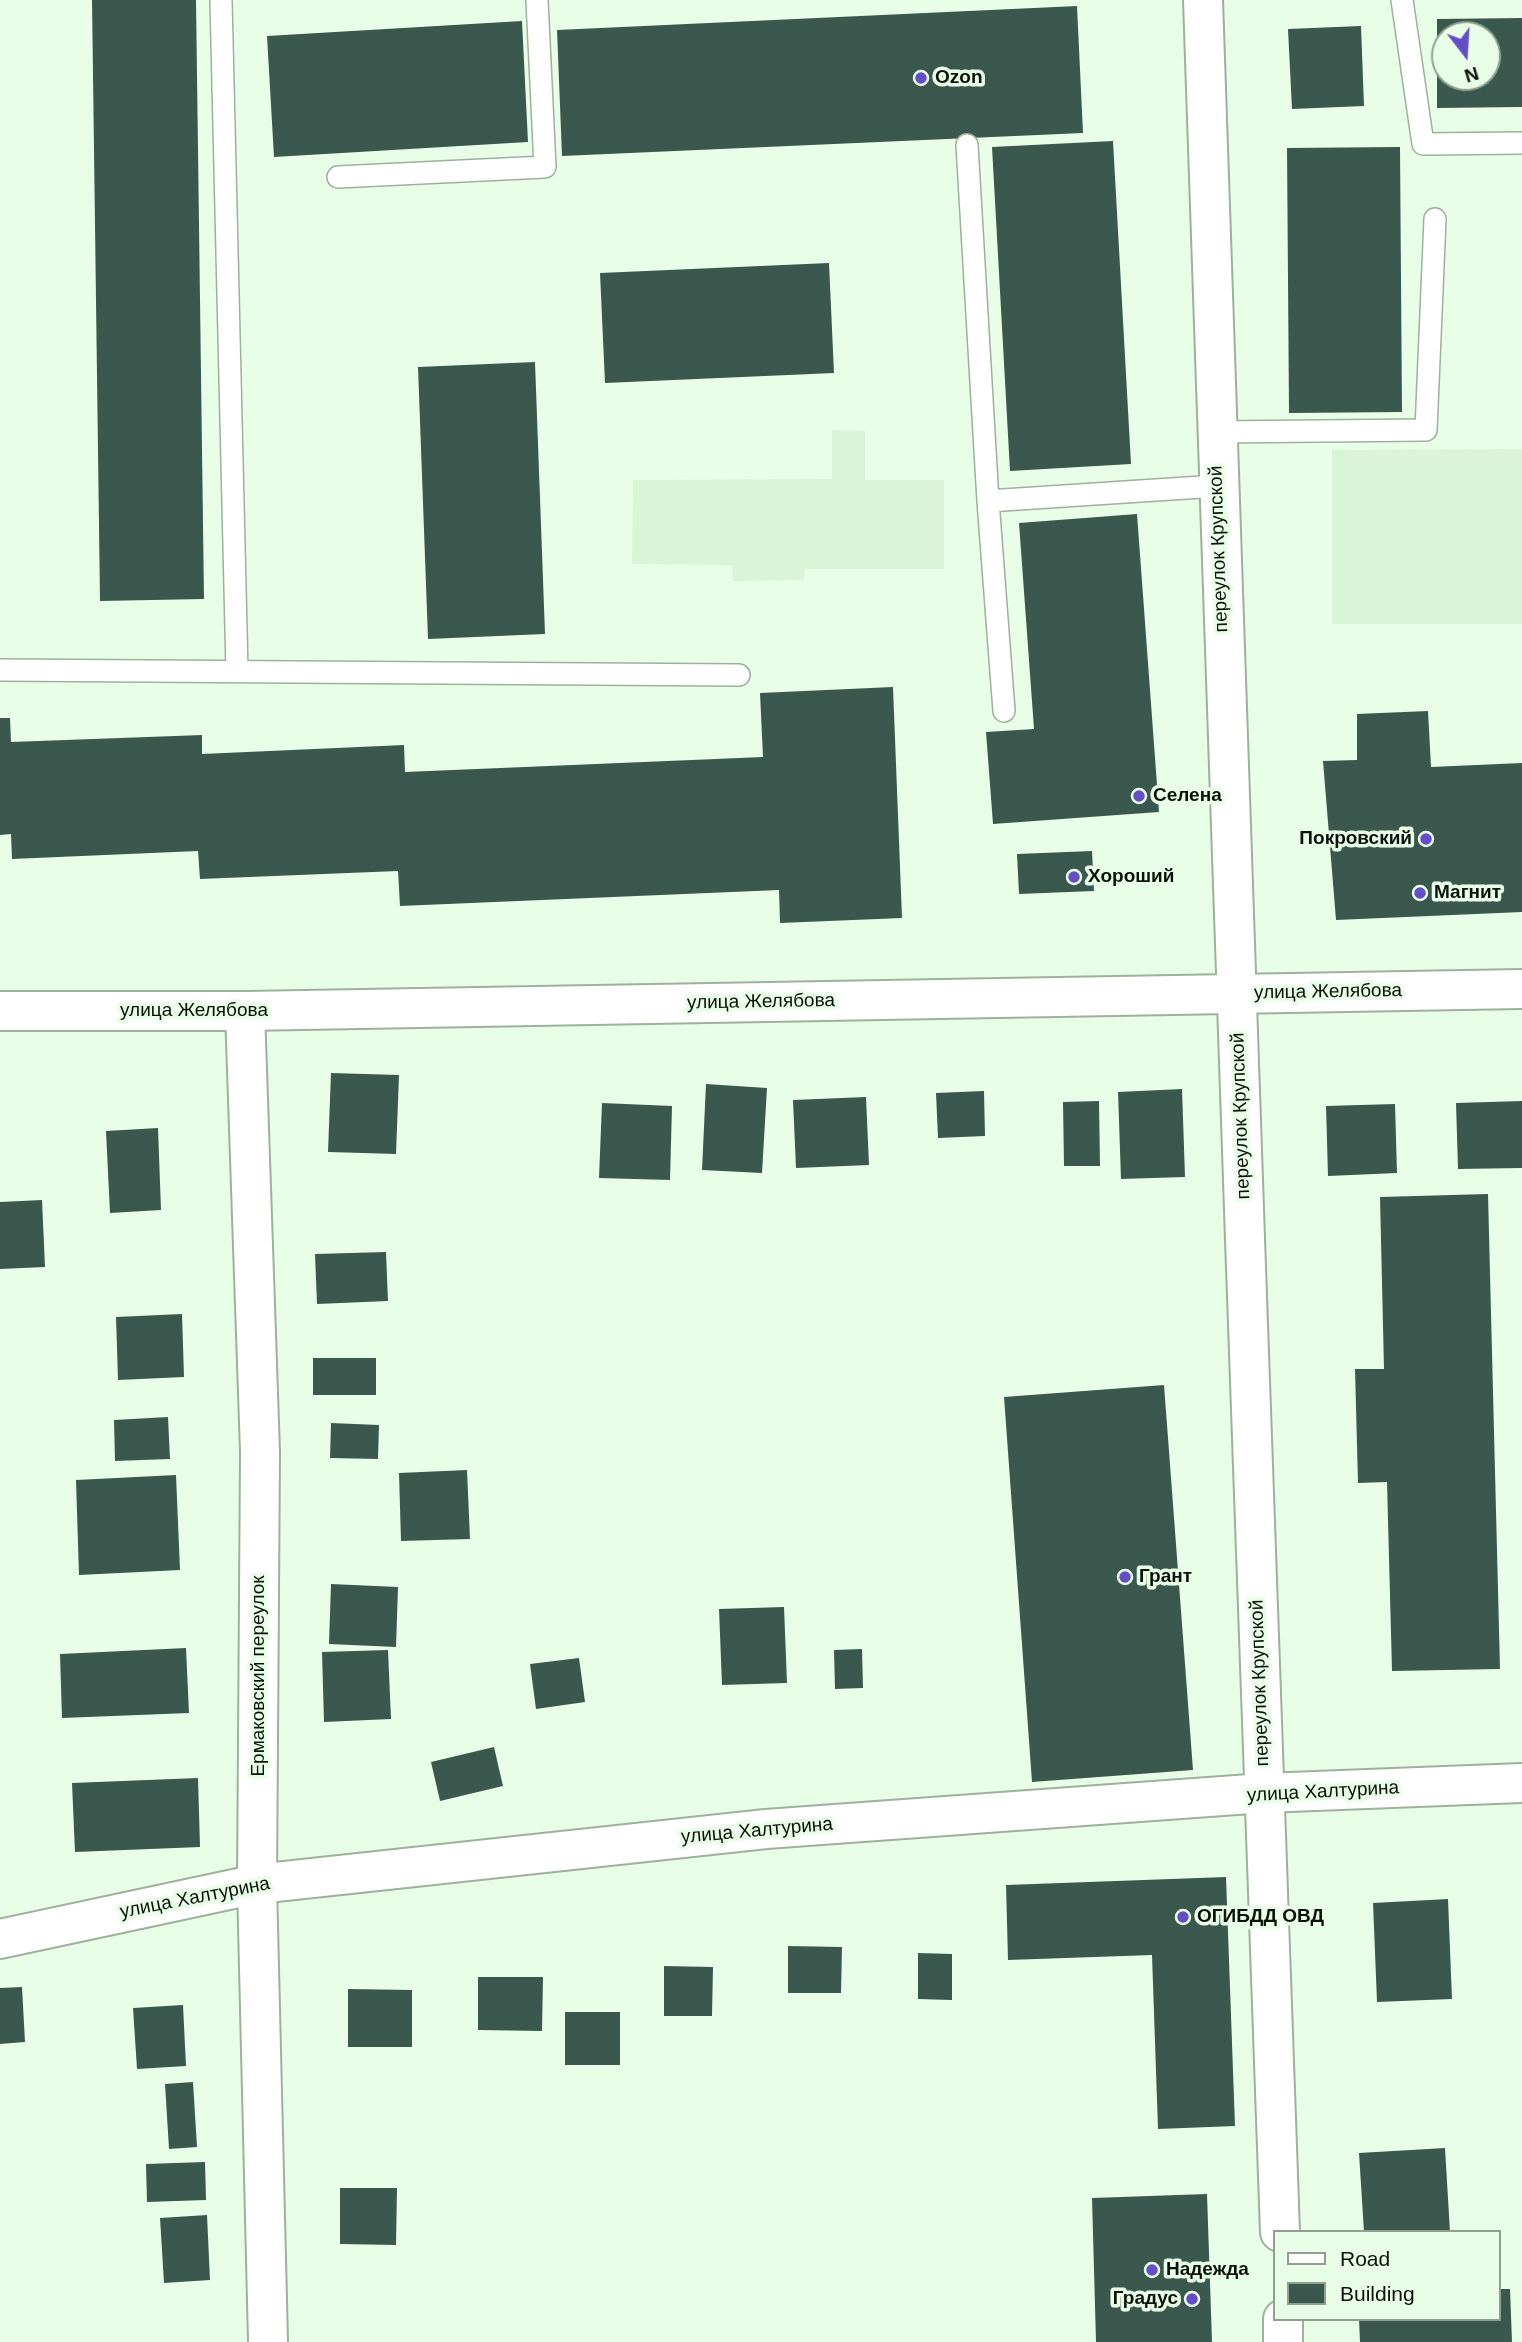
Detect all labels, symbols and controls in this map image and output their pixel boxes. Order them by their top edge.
north arrow [1431,21,1501,91]
text: N [1462,63,1481,87]
place label: Ozon [935,67,982,89]
marker: Ozon [913,70,929,86]
street label: переулок Крупской [1205,465,1233,633]
place label: Селена [1153,785,1222,807]
marker: Селена [1131,788,1147,804]
place label: Покровский [1299,828,1412,850]
marker: Покровский [1418,831,1434,847]
place label: Хороший [1088,866,1174,888]
marker: Хороший [1066,869,1082,885]
place label: Магнит [1434,882,1501,904]
marker: Магнит [1412,885,1428,901]
street label: улица Желябова [1254,979,1402,1005]
street label: улица Желябова [687,989,835,1015]
street label: улица Желябова [120,1000,268,1022]
street label: переулок Крупской [1227,1032,1255,1200]
place label: Грант [1139,1566,1192,1588]
marker: Грант [1117,1569,1133,1585]
street label: Ермаковский переулок [248,1575,270,1777]
street label: переулок Крупской [1246,1599,1274,1767]
street label: улица Халтурина [1246,1777,1400,1807]
street label: улица Халтурина [680,1813,834,1849]
street label: улица Халтурина [118,1872,272,1924]
place label: ОГИБДД ОВД [1197,1906,1324,1928]
marker: ОГИБДД ОВД [1175,1909,1191,1925]
legend [1274,2230,1501,2321]
text: Road [1340,2247,1390,2270]
place label: Надежда [1166,2259,1249,2281]
marker: Надежда [1144,2262,1160,2278]
text: Building [1340,2282,1415,2305]
place label: Градус [1113,2288,1178,2310]
marker: Градус [1184,2291,1200,2307]

